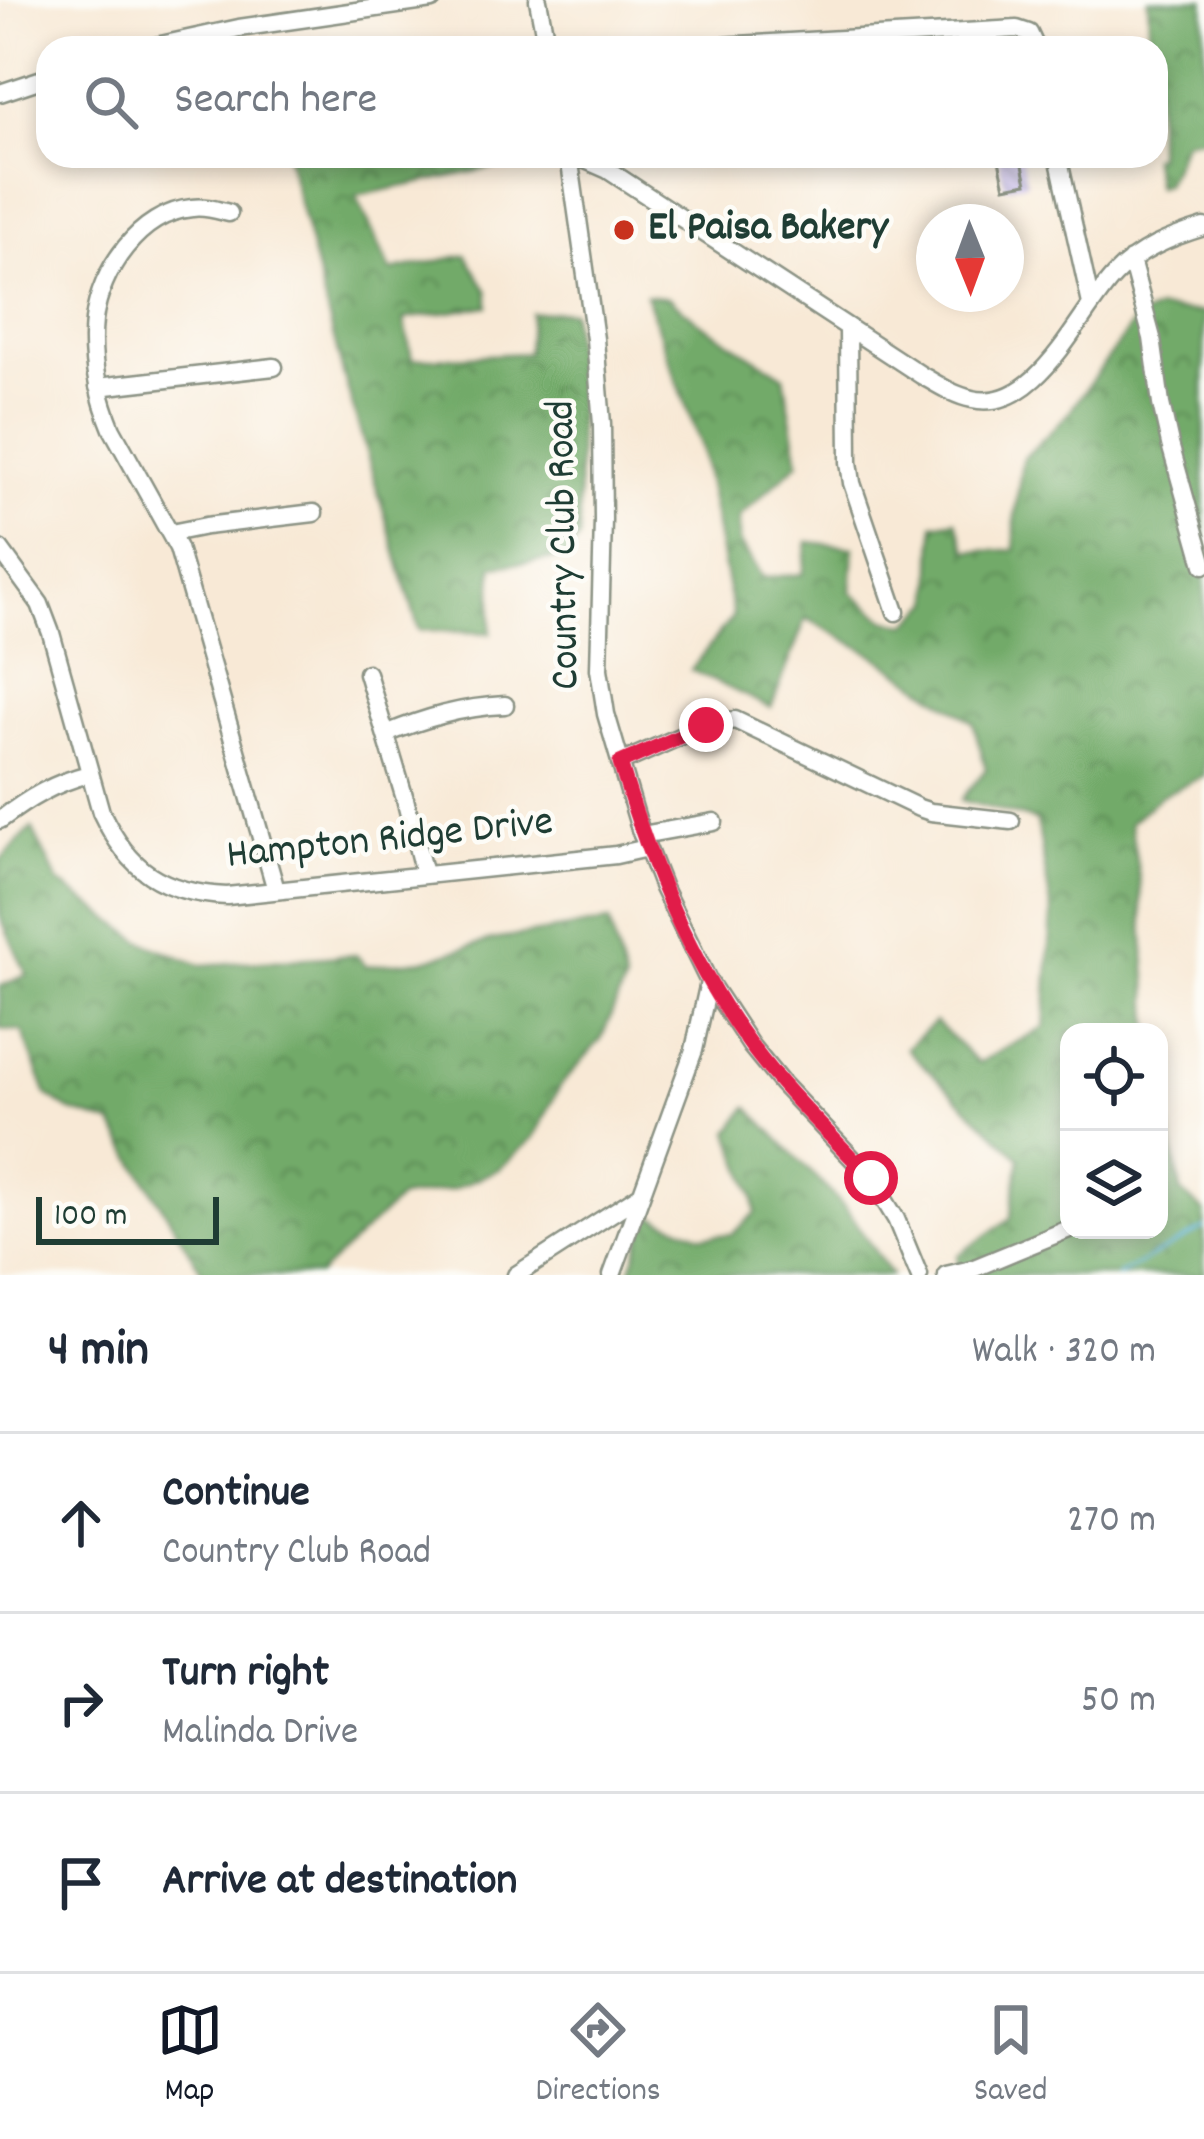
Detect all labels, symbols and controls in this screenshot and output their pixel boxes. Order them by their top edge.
search box [36,36,1168,168]
icon: search [78,69,144,135]
text: Search here [174,70,377,134]
place label: El Paisa Bakery [648,200,890,260]
north arrow [916,204,1024,312]
marker: El Paisa Bakery [611,217,637,243]
street label: Country Club Road [533,400,599,690]
route end [679,698,733,752]
street label: Hampton Ridge Drive [224,794,556,888]
map controls [1060,1023,1168,1239]
button: locate [1060,1023,1168,1131]
button: layers [1060,1131,1168,1239]
route start [844,1151,898,1205]
scale bar [36,1191,219,1244]
text: 100 m [54,1194,127,1241]
text: 4 min [48,1317,149,1389]
text: Walk · 320 m [972,1326,1156,1381]
text: Continue [162,1463,310,1527]
icon: ahead [48,1490,114,1556]
text: 270 m [1067,1495,1156,1550]
text: Country Club Road [162,1527,431,1582]
text: Turn right [162,1643,329,1707]
icon: right [48,1670,114,1736]
text: 50 m [1081,1675,1156,1730]
text: Malinda Drive [162,1707,358,1762]
icon: arrive [48,1850,114,1916]
text: Arrive at destination [162,1851,517,1915]
tab: Map [157,1997,223,2116]
tab: Directions [536,1997,661,2116]
tab: Saved [974,1997,1047,2116]

